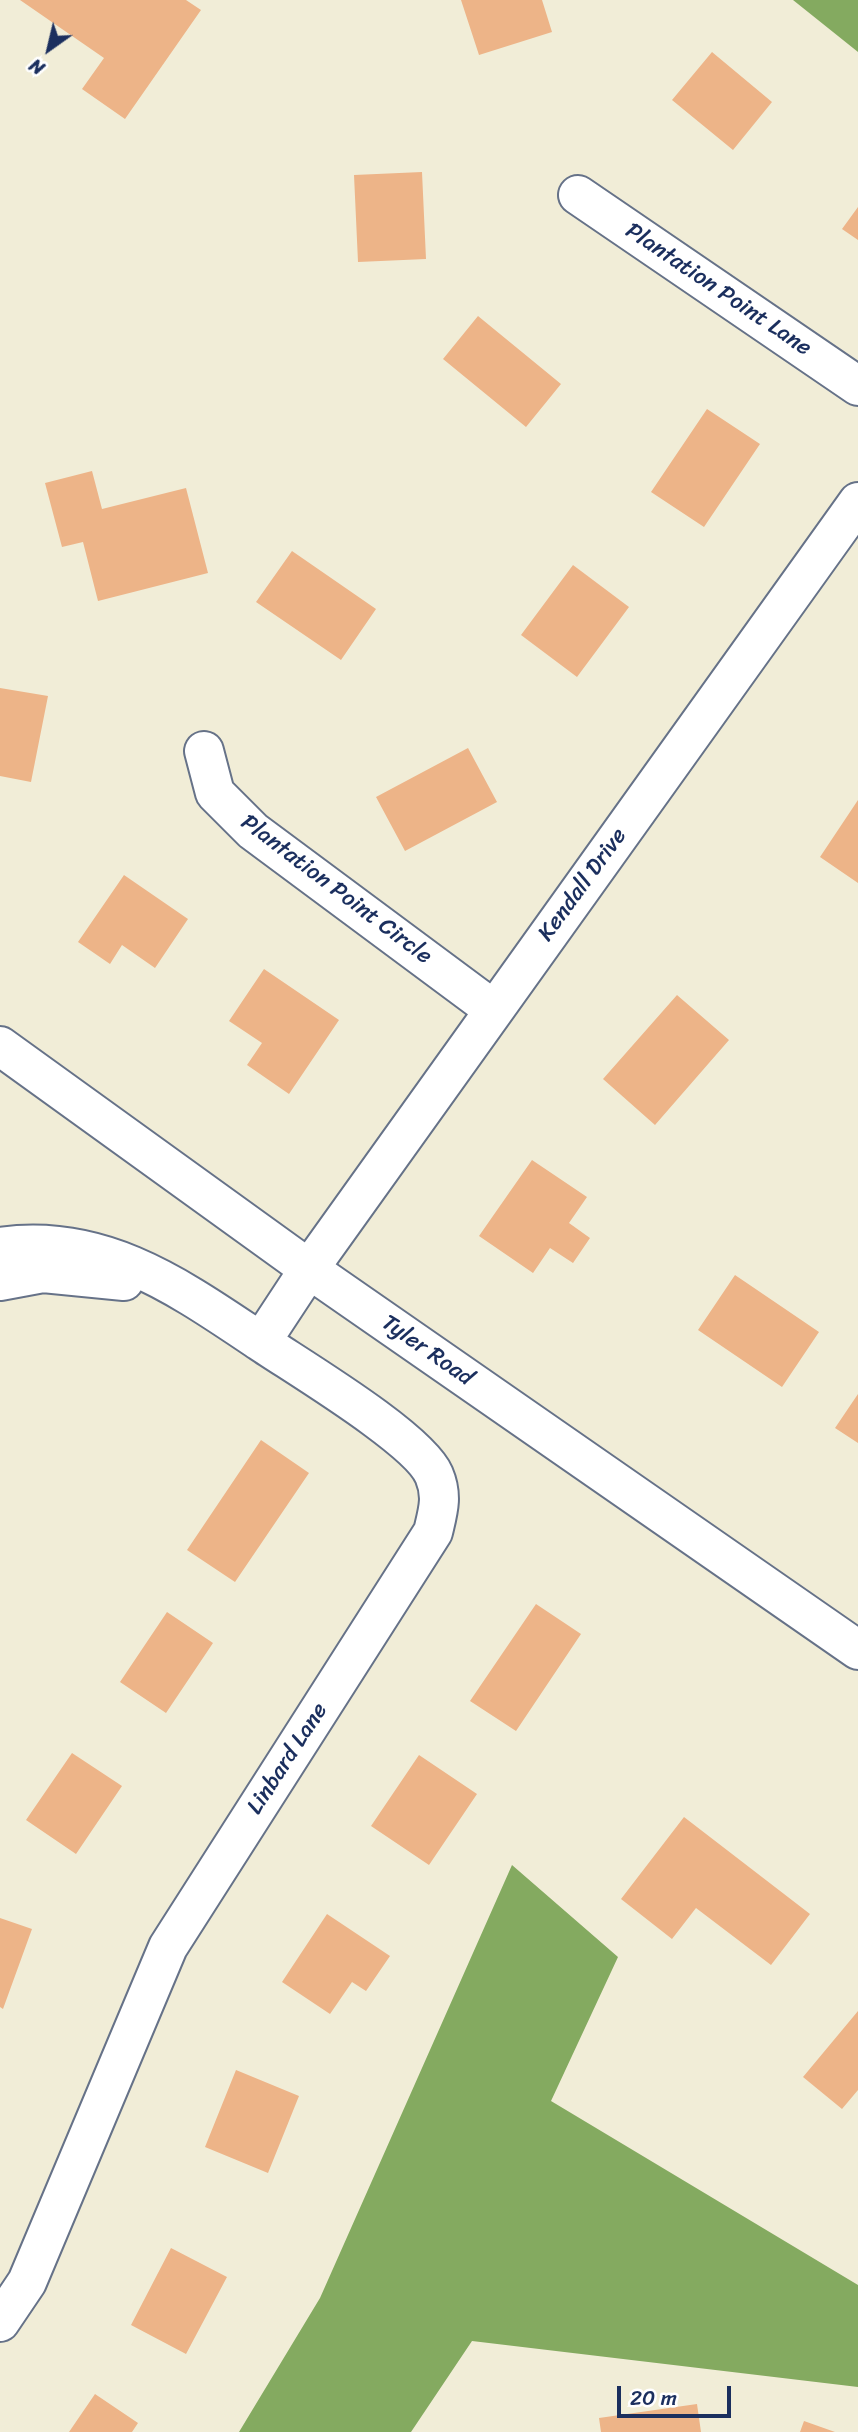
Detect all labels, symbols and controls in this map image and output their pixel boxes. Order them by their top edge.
north arrow [14,14,84,84]
text: N [22,49,52,84]
street label: Plantation Point Lane [620,217,816,363]
street label: Plantation Point Circle [235,809,437,971]
street label: Kendall Drive [533,823,633,947]
street label: Tyler Road [376,1309,478,1393]
street label: Linbard Lane [242,1698,334,1820]
scale bar [620,2372,734,2416]
text: 20 m [630,2379,677,2417]

